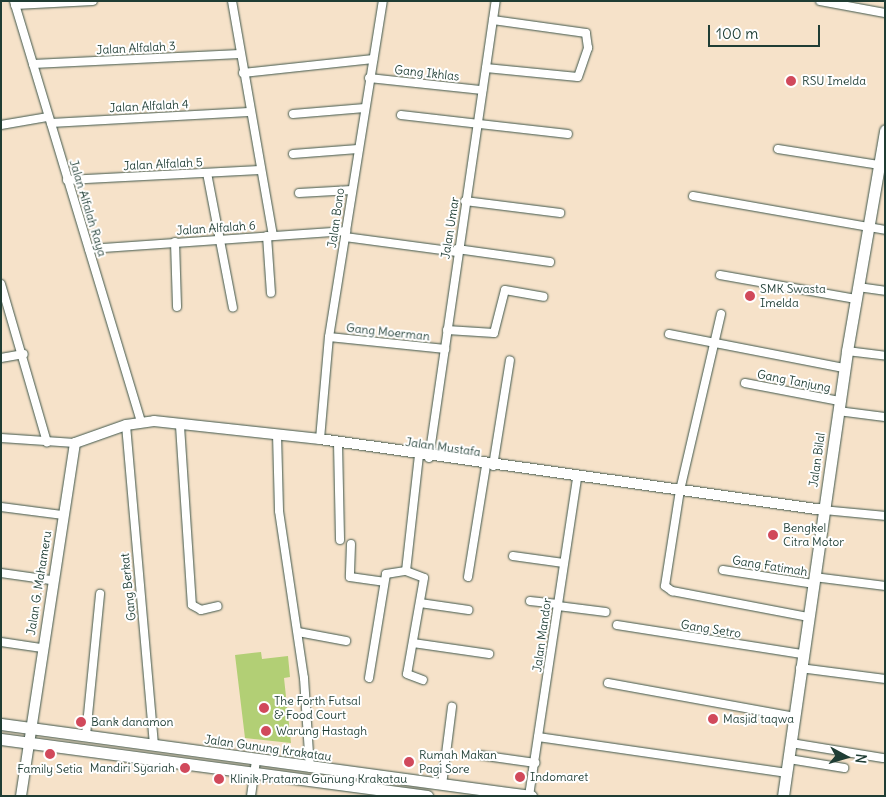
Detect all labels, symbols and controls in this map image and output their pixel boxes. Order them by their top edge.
scale bar [711,15,824,47]
text: 100 m [716,24,758,43]
street label: Jalan Alfalah 3 [96,39,176,57]
street label: Gang Ikhlas [394,62,460,84]
marker: RSU Imelda [784,74,798,88]
place label: RSU Imelda [802,74,866,88]
street label: Jalan Alfalah 4 [109,97,189,115]
street label: Jalan Alfalah 5 [123,155,203,173]
street label: Jalan Alfalah Raya [66,158,110,258]
street label: Jalan Bono [325,187,347,249]
street label: Jalan Umar [438,196,462,260]
street label: Jalan Alfalah 6 [176,218,256,238]
place label: SMK Swasta Imelda [760,282,826,310]
marker: SMK Swasta Imelda [744,290,756,302]
street label: Gang Moerman [345,320,431,344]
street label: Gang Tanjung [756,367,832,395]
street label: Jalan Bilal [806,432,828,488]
street label: Jalan Mustafa [404,435,482,459]
place label: Bengkel Citra Motor [783,521,844,549]
marker: Bengkel Citra Motor [767,529,779,541]
street label: Jalan G. Mahameru [24,530,54,636]
street label: Gang Berkat [117,552,139,622]
street label: Gang Fatimah [731,553,809,579]
street label: Jalan Mandor [530,597,554,673]
street label: Gang Setro [680,617,742,641]
place label: The Forth Futsal & Food Court [274,694,361,722]
marker: The Forth Futsal & Food Court [258,702,270,714]
place label: Masjid taqwa [723,712,794,726]
marker: Masjid taqwa [707,713,719,725]
place label: Bank danamon [91,715,174,729]
marker: Bank danamon [75,716,87,728]
place label: Warung Hastagh [276,724,367,738]
marker: Warung Hastagh [260,725,272,737]
street label: Jalan Gunung Krakatau [204,732,332,764]
north arrow [821,732,871,782]
marker: Family Setia [44,748,56,760]
place label: Rumah Makan Pagi Sore [419,748,497,776]
text: N [851,753,870,764]
marker: Rumah Makan Pagi Sore [403,756,415,768]
place label: Mandiri Syariah [90,761,175,775]
place label: Family Setia [17,762,83,776]
marker: Mandiri Syariah [179,762,191,774]
place label: Indomaret [530,770,588,784]
marker: Indomaret [514,771,526,783]
marker: Klinik Pratama Gunung Krakatau [212,772,226,786]
place label: Klinik Pratama Gunung Krakatau [230,772,407,786]

